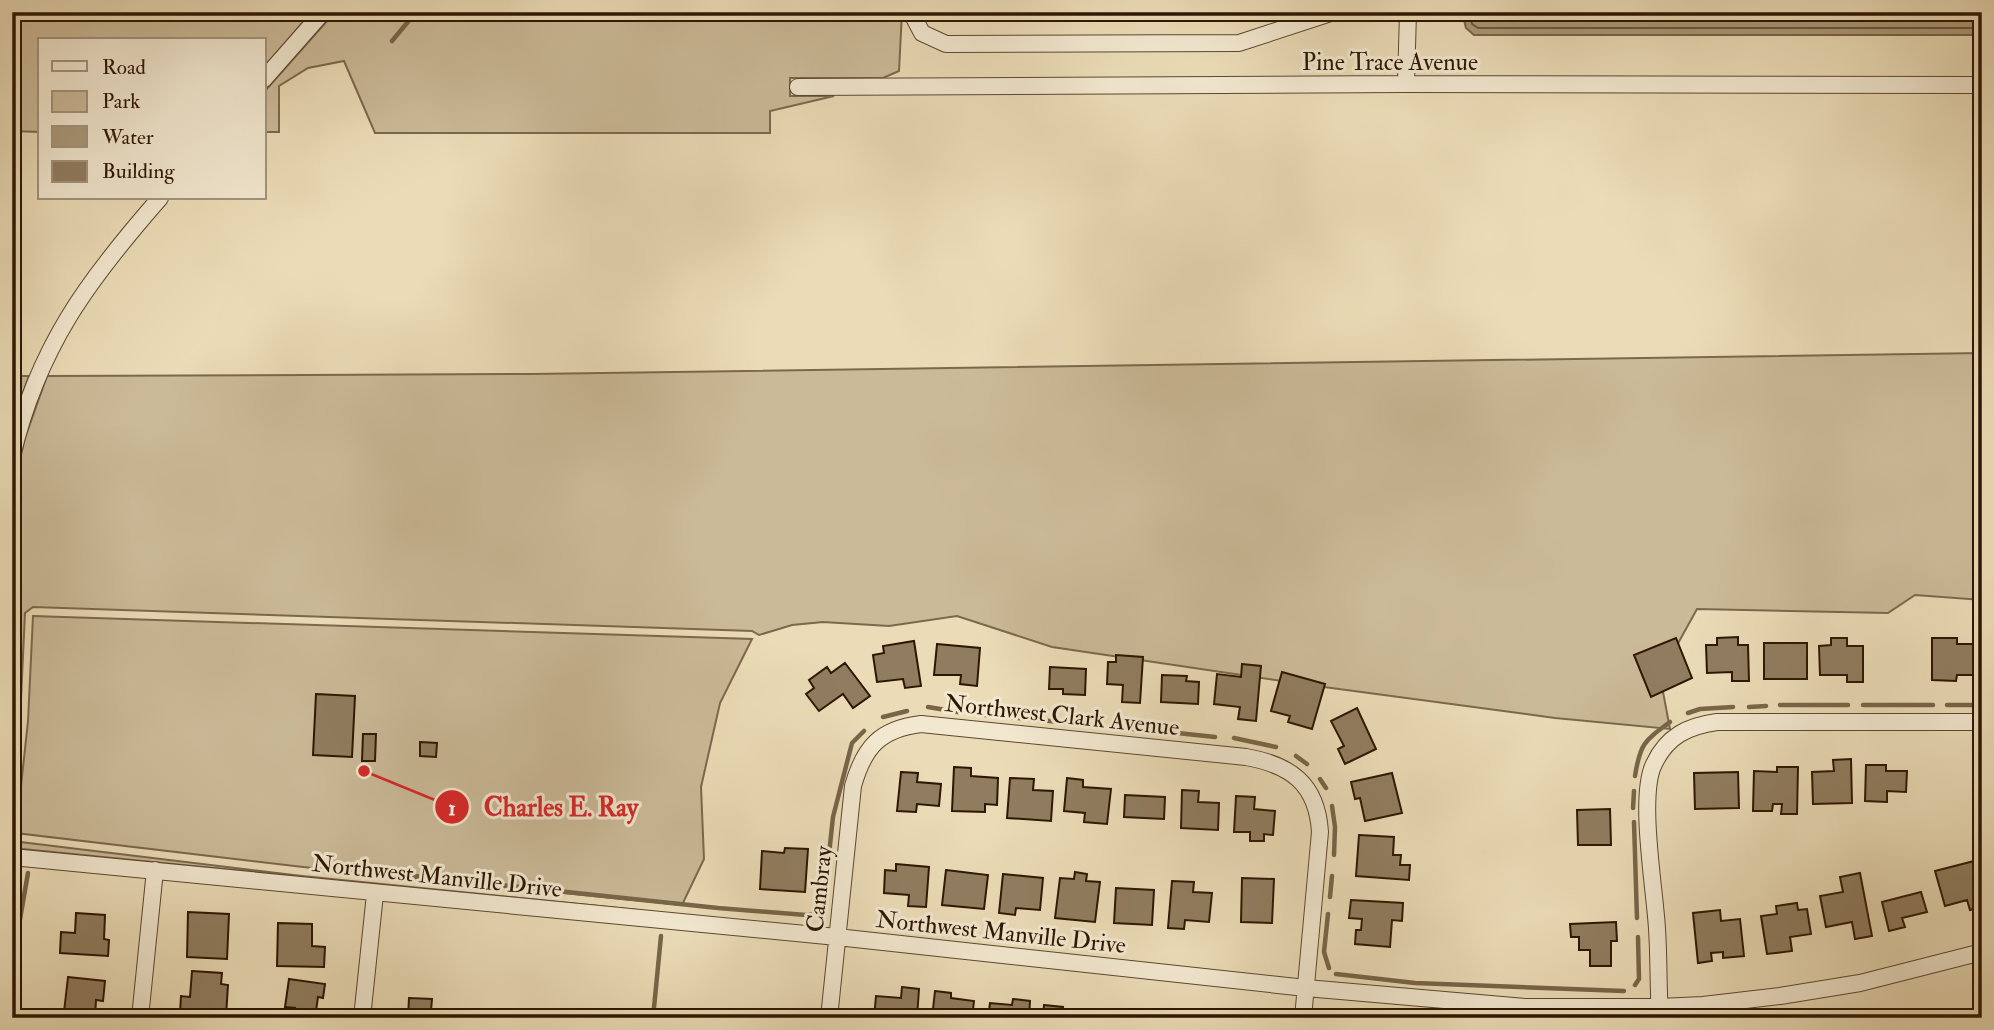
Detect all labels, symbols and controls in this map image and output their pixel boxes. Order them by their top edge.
legend [38,38,266,200]
street label: Pine Trace Avenue [1302,47,1478,78]
text: Road [102,54,147,81]
text: Park [102,88,140,115]
text: Water [101,124,154,151]
text: Building [102,158,175,185]
street label: Northwest Clark Avenue [943,688,1181,743]
callout: Charles E. Ray [435,784,652,831]
text: Charles E. Ray [484,792,640,825]
text: 1 [448,795,456,822]
street label: Cambray [800,844,839,934]
street label: Northwest Manville Drive [310,848,563,905]
street label: Northwest Manville Drive [874,904,1127,961]

